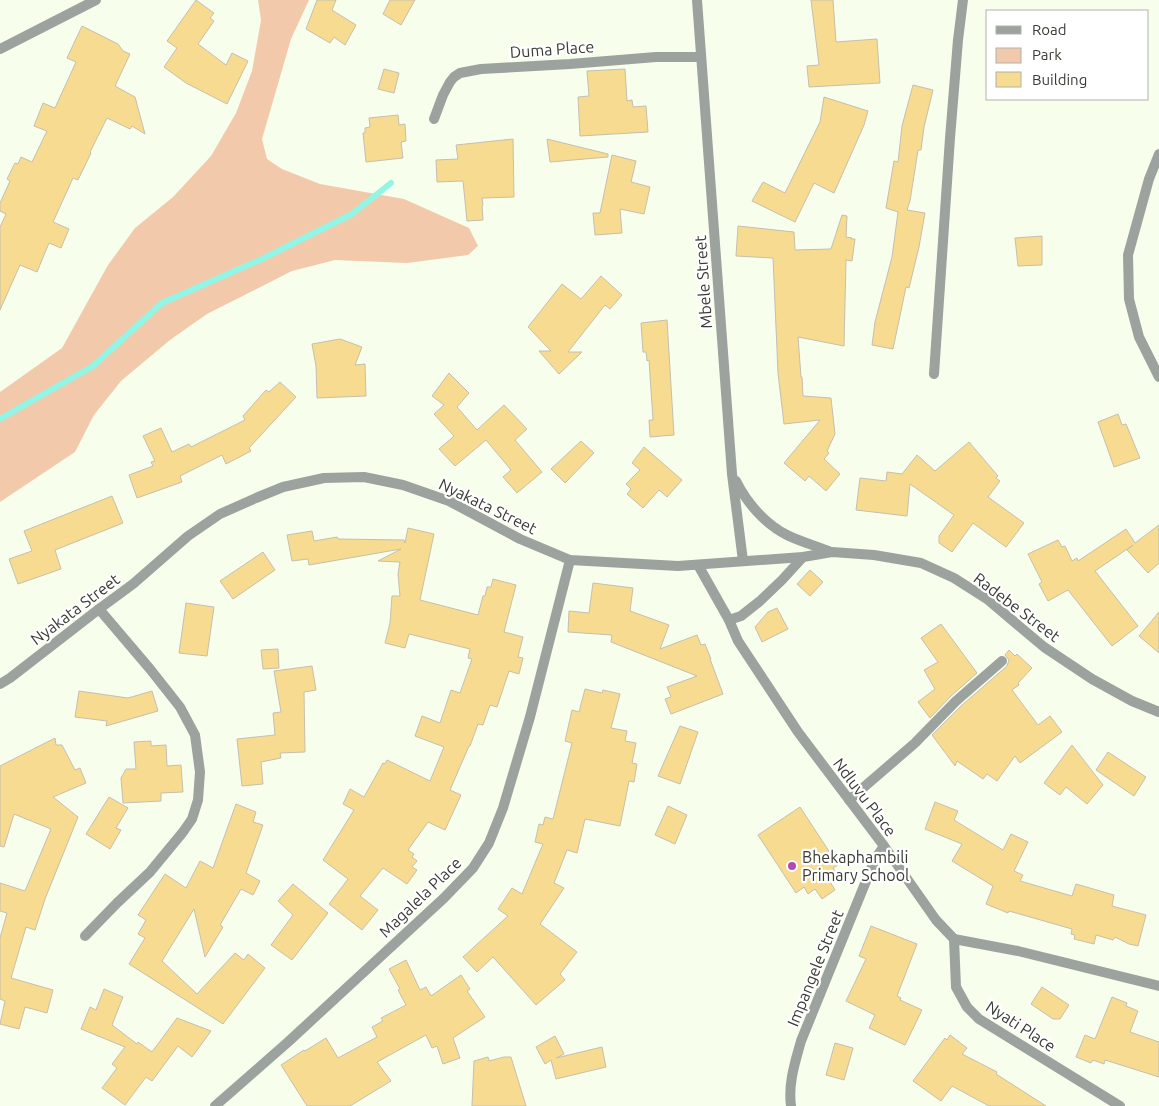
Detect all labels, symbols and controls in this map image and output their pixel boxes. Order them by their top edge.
legend [986,10,1149,100]
text: Road [1032,21,1067,38]
street label: Duma Place [509,37,595,61]
text: Park [1032,46,1062,63]
text: Building [1032,71,1087,88]
street label: Mbele Street [691,234,715,329]
street label: Nyakata Street [436,475,540,538]
street label: Nyakata Street [27,569,123,648]
street label: Radebe Street [970,569,1064,646]
street label: Ndluvu Place [830,754,900,840]
place label: Bhekaphambili Primary School [802,848,909,884]
street label: Magalela Place [375,853,465,941]
marker: Bhekaphambili Primary School [786,860,798,872]
street label: Impangele Street [783,906,847,1029]
street label: Nyati Place [983,997,1059,1055]

